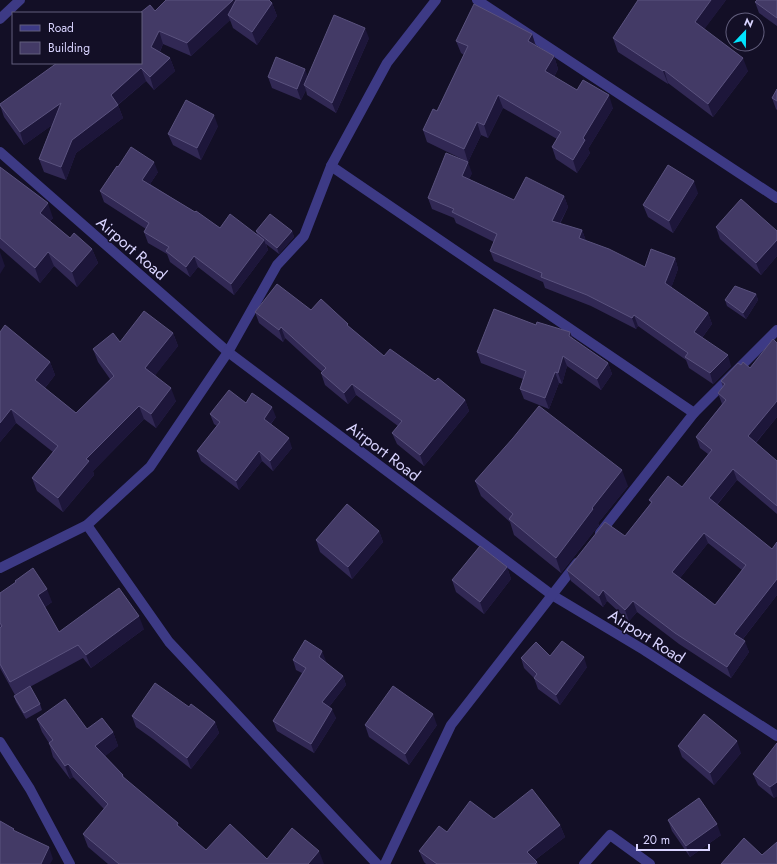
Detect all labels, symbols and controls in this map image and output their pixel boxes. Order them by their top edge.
legend [12,12,142,64]
north arrow [725,12,765,52]
text: N [742,14,756,32]
text: Road [48,19,74,37]
text: Building [48,39,90,57]
street label: Airport Road [91,211,172,286]
street label: Airport Road [342,416,425,487]
street label: Airport Road [604,604,690,669]
scale bar [637,826,709,852]
text: 20 m [643,831,670,849]

